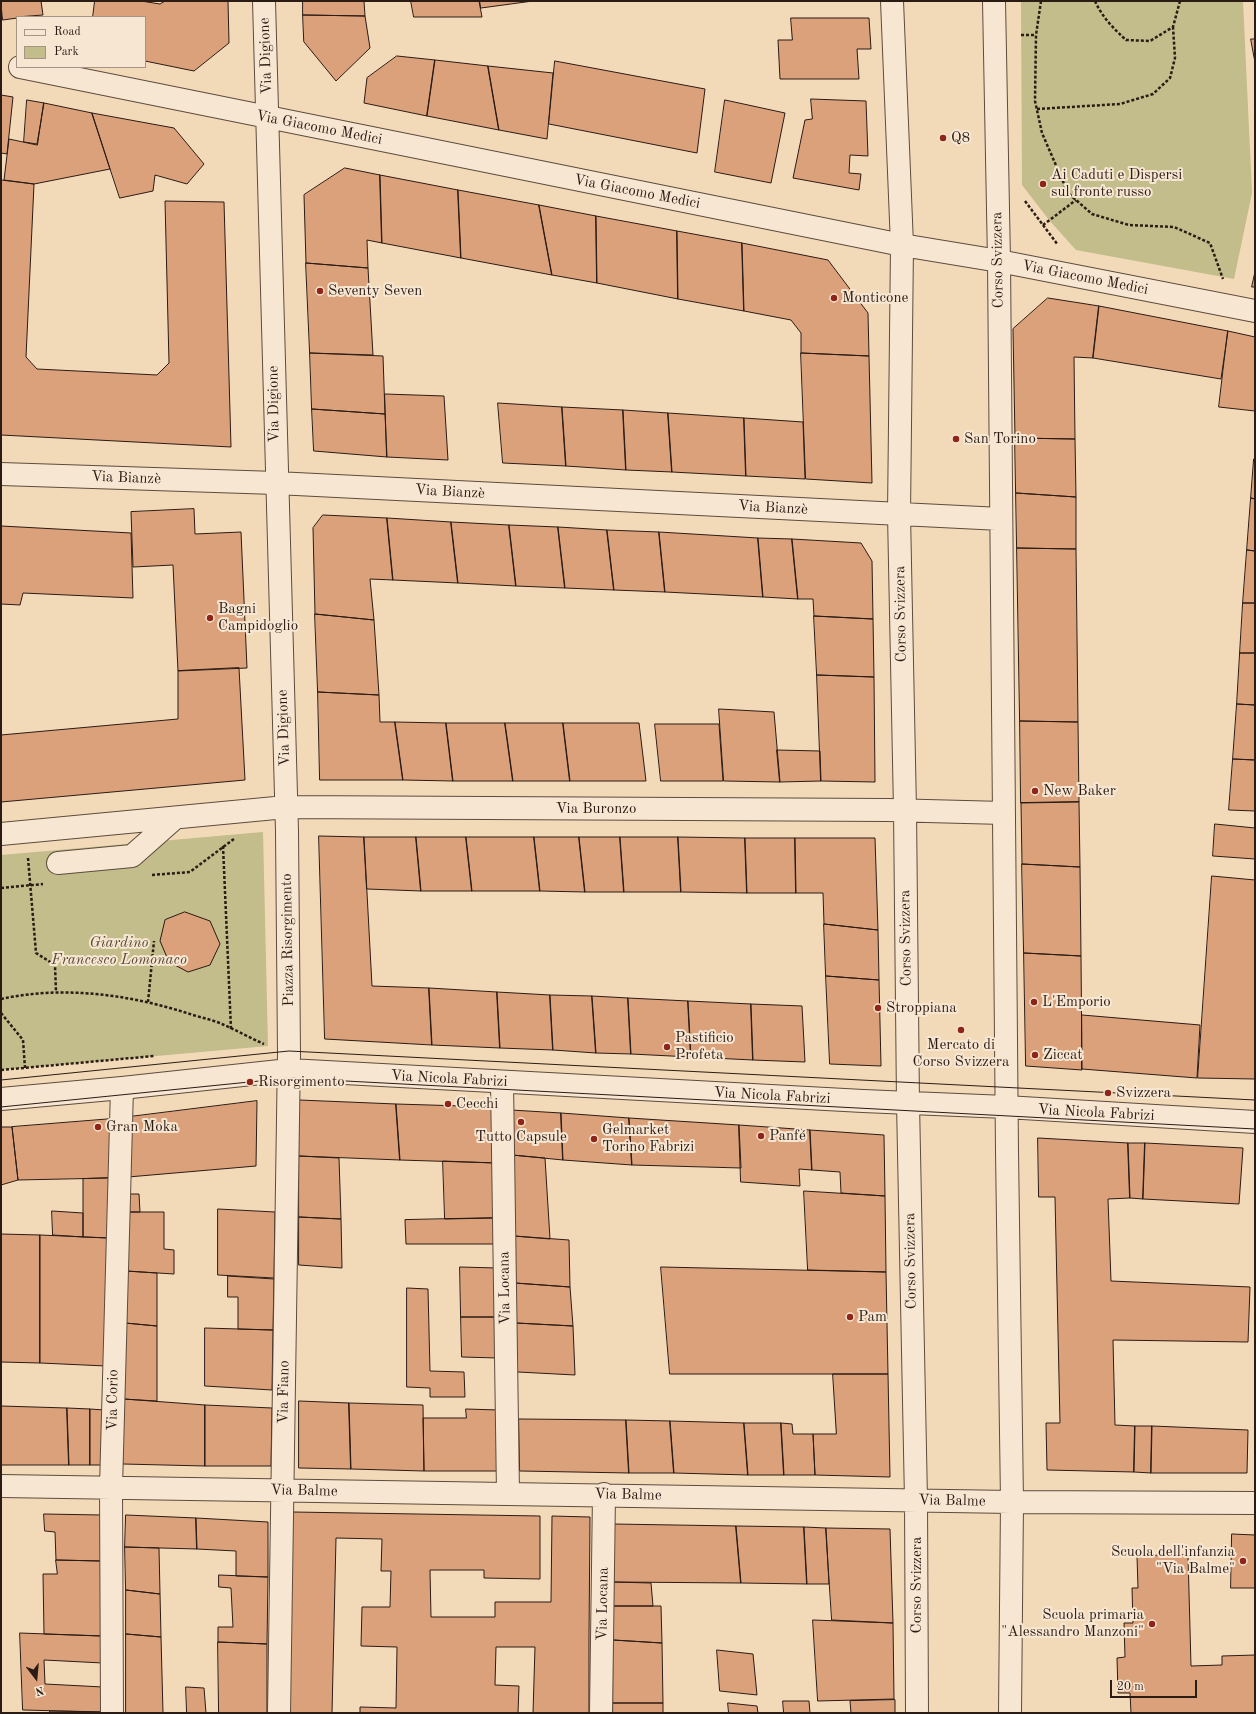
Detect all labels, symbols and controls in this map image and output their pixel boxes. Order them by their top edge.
legend [16,16,146,68]
street label: Via Digione [256,17,276,95]
text: Road [54,26,81,38]
text: Park [54,46,79,58]
street label: Via Giacomo Medici [254,107,384,149]
place label: Q8 [951,129,970,147]
marker: Q8 [938,133,948,143]
place label: Ai Caduti e Dispersi sul fronte russo [1051,166,1182,201]
street label: Via Giacomo Medici [572,171,702,213]
marker: Ai Caduti e Dispersi sul fronte russo [1038,179,1048,189]
street label: Corso Svizzera [988,211,1008,309]
street label: Via Giacomo Medici [1020,257,1150,299]
place label: Seventy Seven [328,282,422,300]
marker: Seventy Seven [315,286,325,296]
place label: Monticone [842,289,908,307]
marker: Monticone [829,293,839,303]
street label: Via Digione [264,365,284,443]
place label: San Torino [964,430,1036,448]
marker: San Torino [951,434,961,444]
street label: Via Bianzè [91,468,161,488]
street label: Via Bianzè [415,481,485,503]
street label: Via Bianzè [738,497,808,519]
street label: Corso Svizzera [891,565,911,663]
place label: Bagni Campidoglio [218,600,298,635]
marker: Bagni Campidoglio [205,613,215,623]
street label: Via Digione [274,689,294,767]
place label: New Baker [1043,782,1116,800]
marker: New Baker [1030,786,1040,796]
street label: Via Buronzo [556,800,636,818]
street label: Piazza Risorgimento [278,873,298,1007]
street label: Corso Svizzera [896,889,916,987]
park label: Giardino Francesco Lomonaco [51,934,187,969]
place label: L'Emporio [1042,993,1111,1011]
marker: L'Emporio [1029,997,1039,1007]
place label: Stroppiana [886,999,957,1017]
marker: Stroppiana [873,1003,883,1013]
marker: Mercato di Corso Svizzera [956,1025,966,1035]
place label: Pastificio Profeta [675,1029,734,1064]
place label: Mercato di Corso Svizzera [913,1036,1009,1071]
marker: Pastificio Profeta [662,1042,672,1052]
place label: Ziccat [1043,1046,1083,1064]
marker: Ziccat [1030,1050,1040,1060]
street label: Via Nicola Fabrizi [390,1067,508,1091]
place label: Risorgimento [258,1073,345,1091]
marker: Risorgimento [245,1077,255,1087]
street label: Via Nicola Fabrizi [713,1084,831,1108]
place label: Svizzera [1116,1084,1171,1102]
marker: Svizzera [1103,1088,1113,1098]
place label: Cecchi [456,1095,498,1113]
marker: Cecchi [443,1099,453,1109]
street label: Via Nicola Fabrizi [1037,1101,1155,1125]
marker: Tutto Capsule [516,1117,526,1127]
place label: Gran Moka [106,1118,178,1136]
place label: Gelmarket Torino Fabrizi [602,1121,694,1156]
marker: Gran Moka [93,1122,103,1132]
place label: Panfé [769,1127,806,1145]
place label: Tutto Capsule [475,1128,567,1146]
marker: Panfé [756,1131,766,1141]
marker: Gelmarket Torino Fabrizi [589,1134,599,1144]
street label: Corso Svizzera [901,1212,921,1310]
street label: Via Locana [495,1251,515,1325]
place label: Pam [858,1308,887,1326]
marker: Pam [845,1312,855,1322]
street label: Via Fiano [274,1360,294,1424]
street label: Via Corio [103,1369,123,1431]
street label: Via Balme [270,1481,338,1501]
street label: Via Balme [594,1485,662,1505]
street label: Via Balme [918,1491,986,1511]
street label: Corso Svizzera [908,1537,926,1633]
place label: Scuola dell'infanzia "Via Balme" [1111,1543,1235,1578]
marker: Scuola dell'infanzia "Via Balme" [1238,1556,1248,1566]
street label: Via Locana [593,1567,613,1641]
place label: Scuola primaria "Alessandro Manzoni" [1001,1606,1144,1641]
marker: Scuola primaria "Alessandro Manzoni" [1147,1619,1157,1629]
north arrow [16,1658,56,1698]
scale bar [1112,1672,1199,1698]
text: 20 m [1117,1681,1144,1693]
text: N [34,1684,45,1696]

